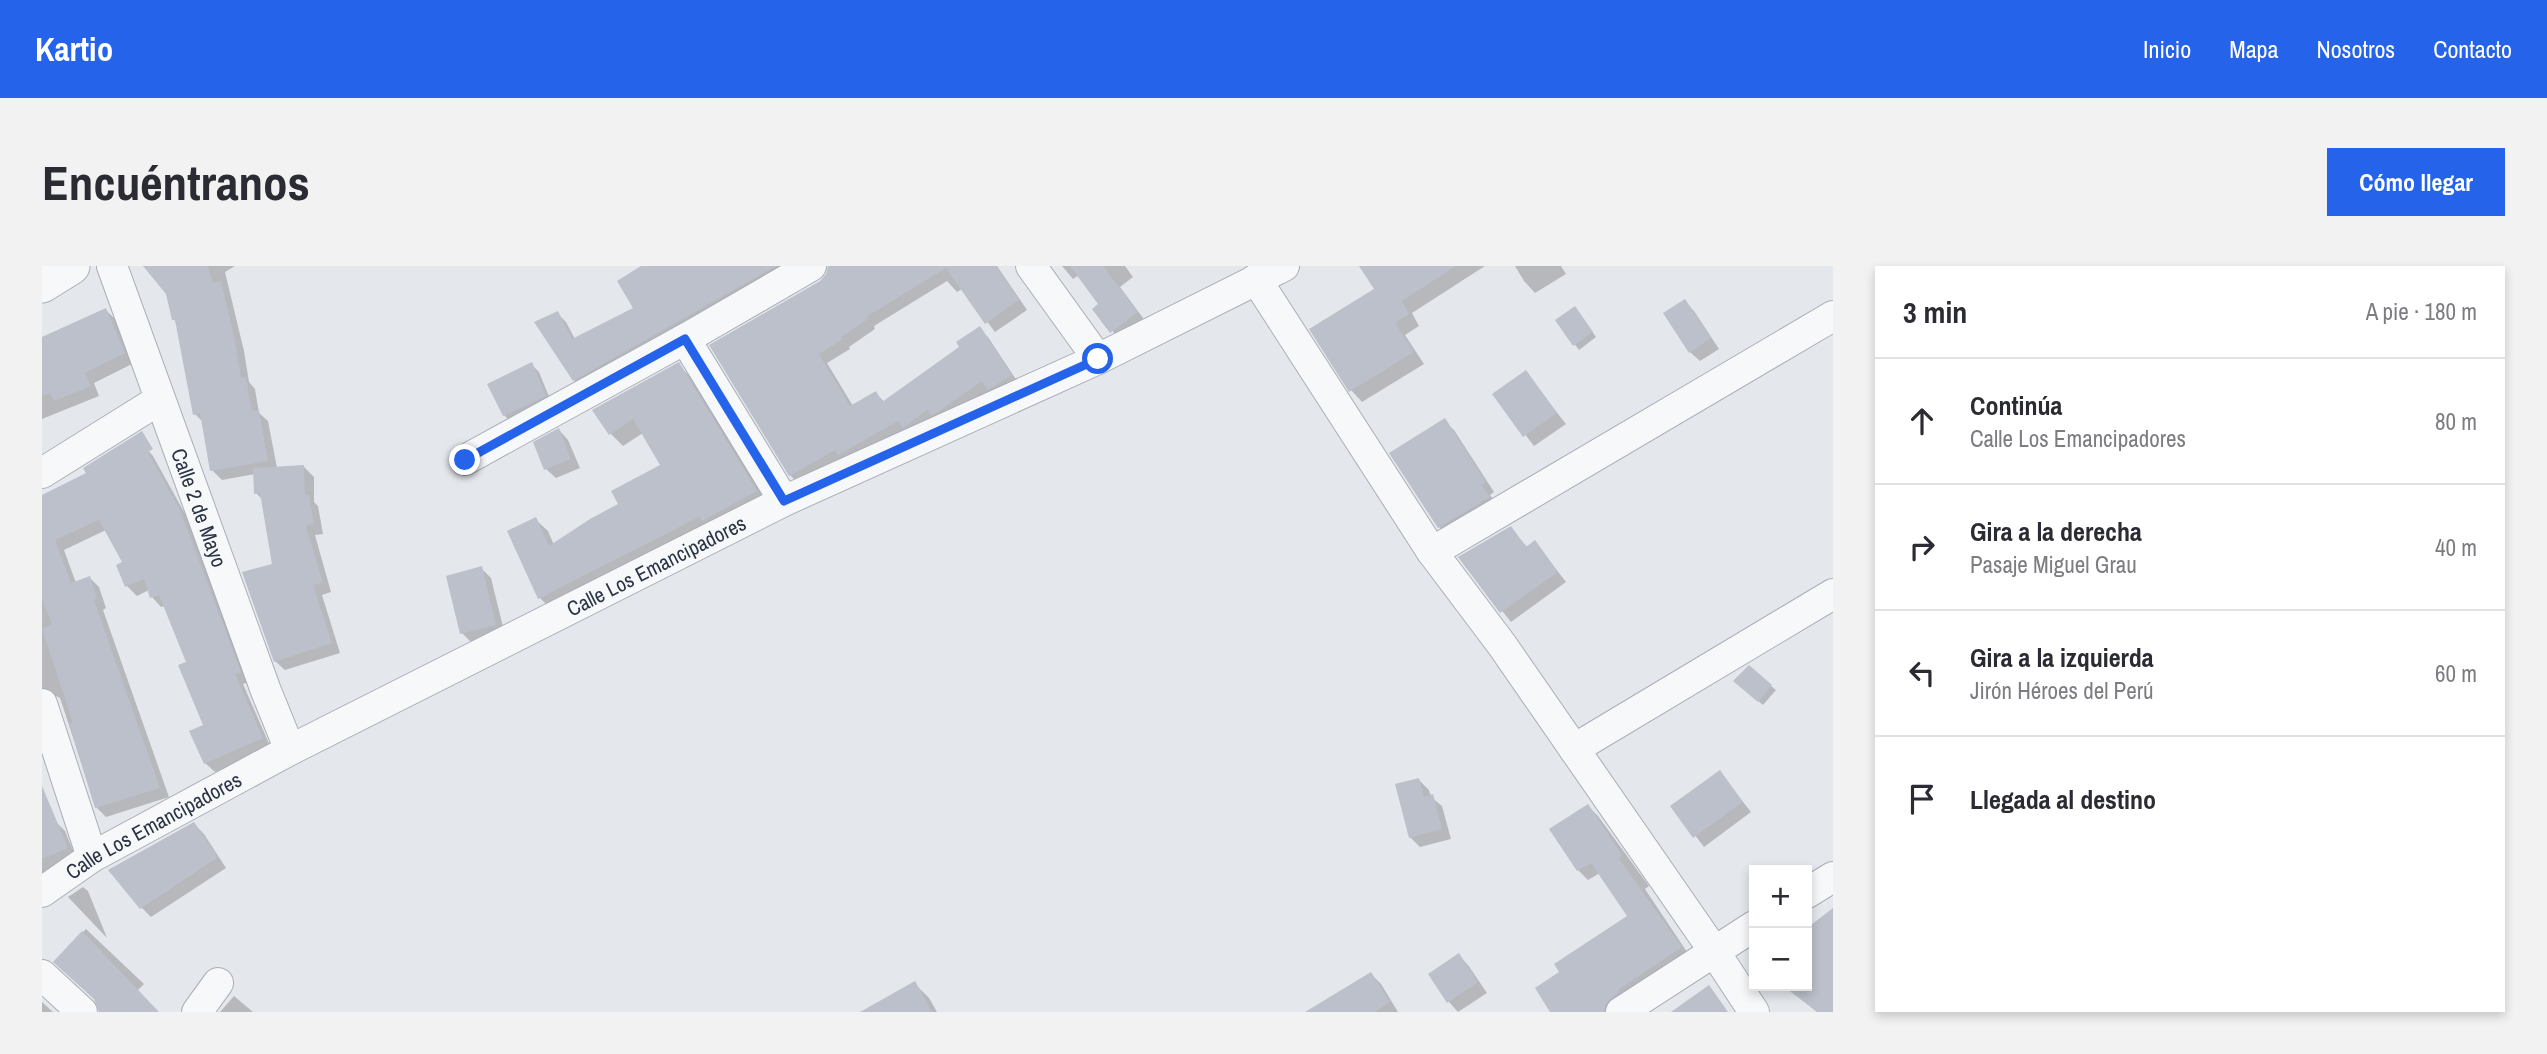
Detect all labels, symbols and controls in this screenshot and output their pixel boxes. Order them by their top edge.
text: Kartio [35,27,113,71]
text: Inicio [2143,33,2191,65]
text: Mapa [2229,33,2278,65]
text: Nosotros [2316,33,2395,65]
text: Contacto [2433,33,2512,65]
button: Cómo llegar [2327,148,2505,216]
text: Encuéntranos [42,149,310,215]
text: 3 min [1903,292,1967,332]
text: A pie · 180 m [2366,296,2477,327]
route start [1082,343,1113,374]
text: Continúa [1970,388,2062,423]
icon: ahead [1903,402,1941,440]
text: 80 m [2435,406,2477,437]
text: Calle Los Emancipadores [1970,423,2186,454]
street label: Calle 2 de Mayo [165,444,234,571]
route end [449,444,480,475]
street label: Calle Los Emancipadores [561,508,751,623]
text: Gira a la derecha [1970,514,2142,549]
icon: right [1903,528,1941,566]
text: 40 m [2435,532,2477,563]
text: Pasaje Miguel Grau [1970,549,2137,580]
text: Gira a la izquierda [1970,640,2154,675]
icon: left [1903,654,1941,692]
text: 60 m [2435,658,2477,689]
text: Jirón Héroes del Perú [1970,675,2153,706]
street label: Calle Los Emancipadores [59,765,246,886]
icon: arrive [1903,780,1941,818]
text: Llegada al destino [1970,782,2156,817]
map controls [1749,865,1812,991]
button: + [1749,865,1812,928]
button: − [1749,928,1812,991]

